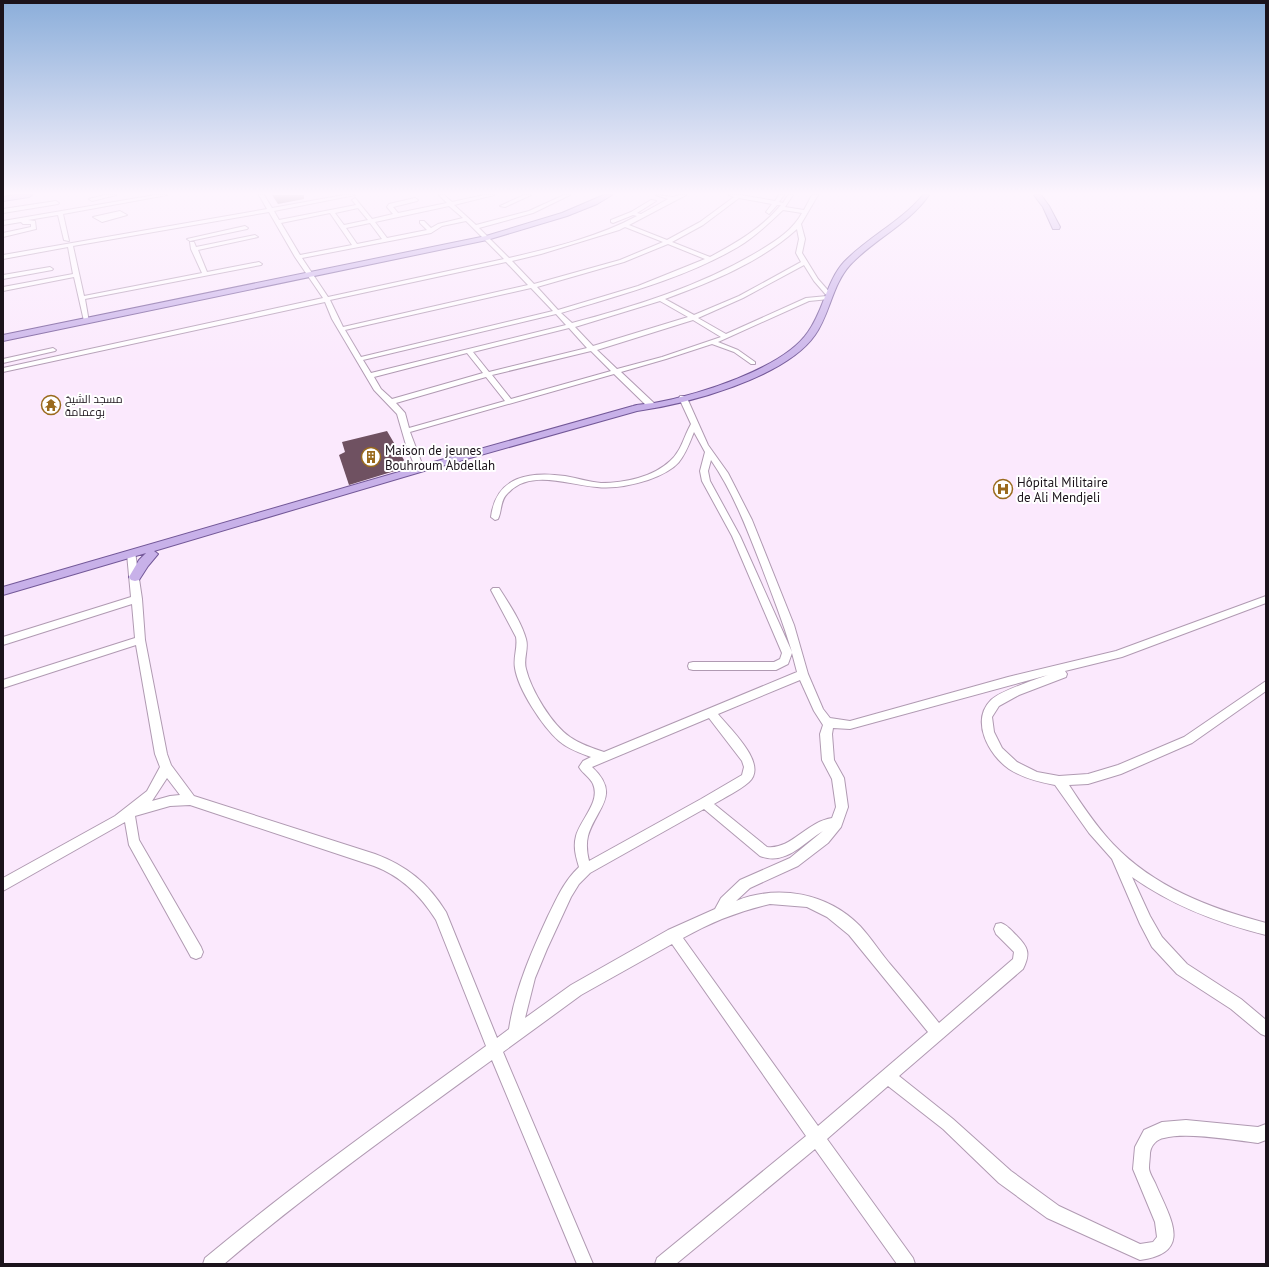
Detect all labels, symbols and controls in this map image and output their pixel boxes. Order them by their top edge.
place label: مسجد الشيخ بوعمامة [65,392,123,419]
temple icon: مسجد الشيخ بوعمامة [40,394,62,416]
place label: Maison de jeunes Bouhroum Abdellah [385,442,495,474]
building icon: Maison de jeunes Bouhroum Abdellah [360,446,382,468]
place label: Hôpital Militaire de Ali Mendjeli [1017,474,1108,506]
hospital icon: Hôpital Militaire de Ali Mendjeli [992,478,1014,500]

